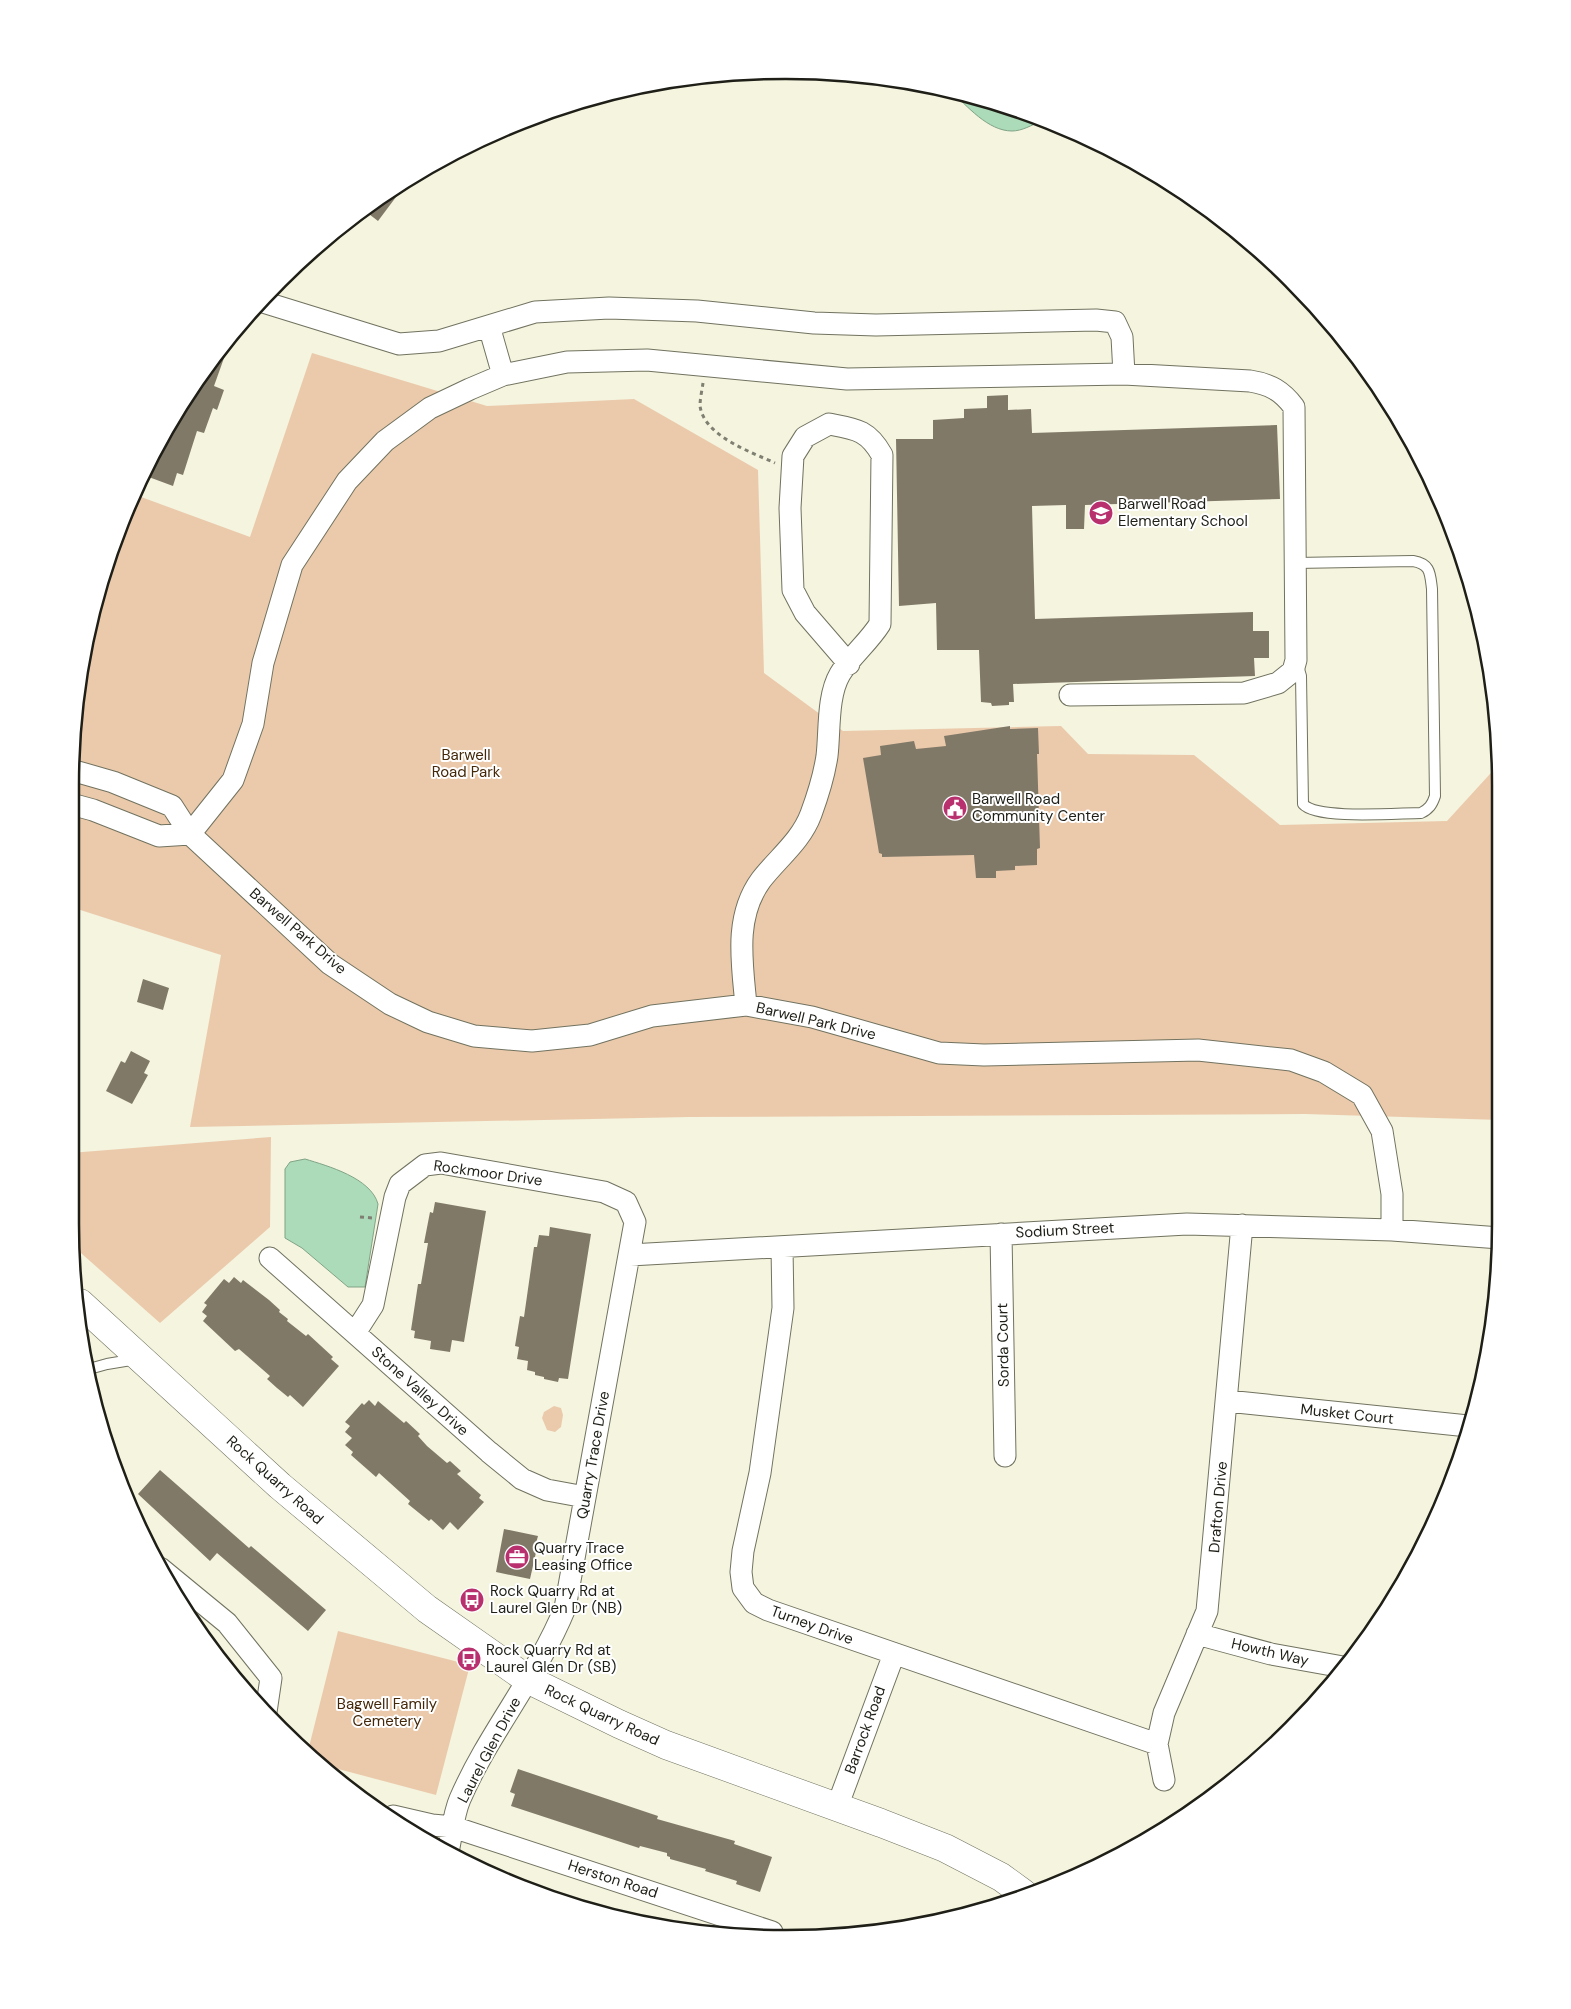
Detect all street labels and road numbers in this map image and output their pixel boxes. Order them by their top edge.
street label: Barwell Park Drive [245,883,351,979]
street label: Barwell Park Drive [754,998,878,1044]
street label: Rockmoor Drive [432,1155,544,1191]
street label: Sodium Street [1015,1217,1115,1243]
street label: Sorda Court [992,1303,1014,1387]
street label: Stone Valley Drive [367,1342,473,1440]
street label: Quarry Trace Drive [572,1389,614,1521]
street label: Musket Court [1299,1399,1395,1429]
street label: Rock Quarry Road [222,1431,328,1529]
street label: Drafton Drive [1204,1460,1232,1554]
street label: Turney Drive [768,1601,856,1649]
street label: Howth Way [1229,1633,1311,1671]
street label: Rock Quarry Road [541,1680,663,1750]
street label: Barrock Road [840,1683,890,1777]
street label: Laurel Glen Drive [453,1694,525,1806]
street label: Herston Road [565,1855,661,1903]

